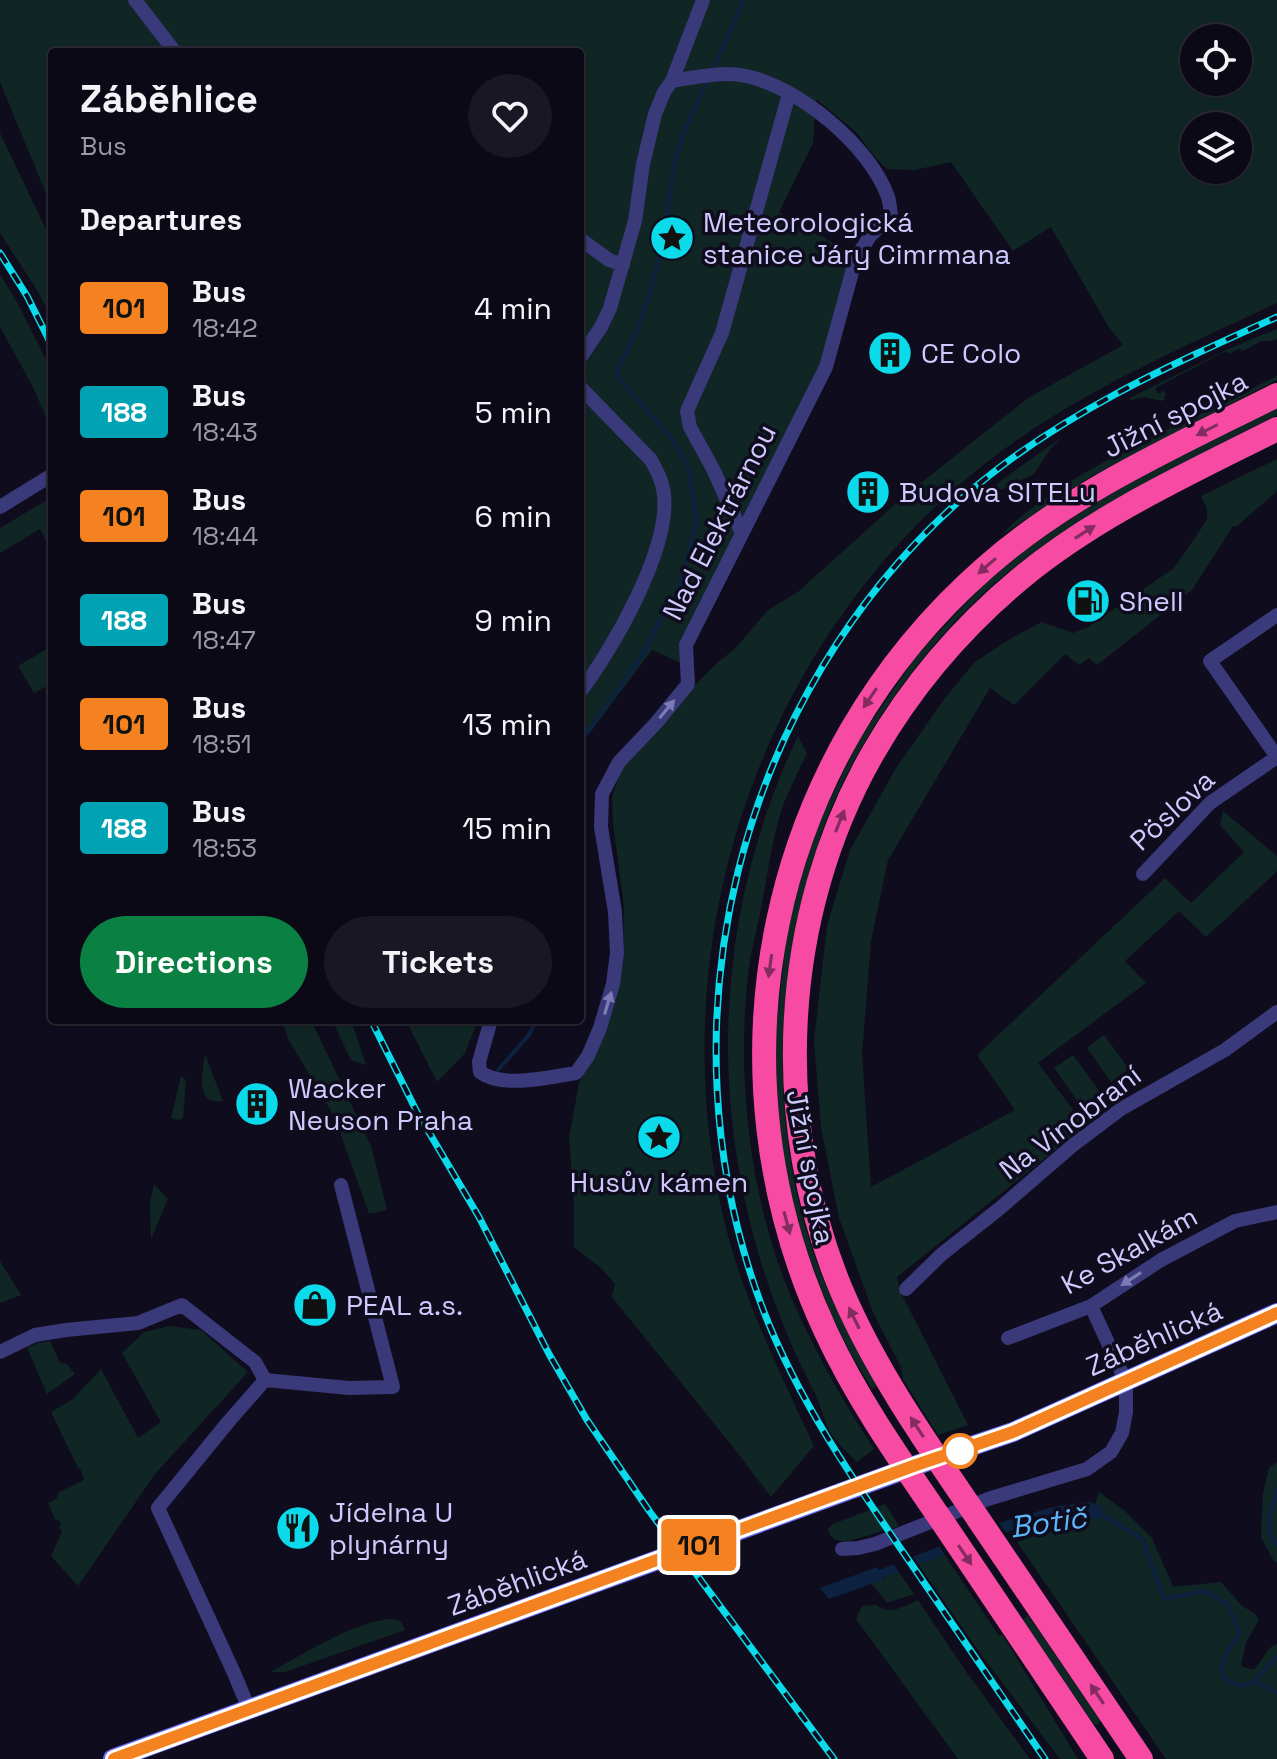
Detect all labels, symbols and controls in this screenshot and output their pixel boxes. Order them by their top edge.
map controls [1180,24,1252,184]
button: locate [1180,24,1252,96]
button: heart [468,74,552,158]
text: Záběhlice [80,75,258,123]
button: layers [1180,112,1252,184]
text: Bus [80,129,127,163]
text: Departures [80,200,242,239]
place label: Meteorologická stanice Járy Cimrmana [703,204,1011,272]
place icon: Meteorologická stanice Járy Cimrmana [648,214,696,262]
text: Bus [192,272,246,311]
text: 4 min [474,289,552,328]
text: 101 [102,290,146,326]
text: 18:42 [192,311,258,345]
building icon: CE Colo [866,329,914,377]
place label: CE Colo [921,335,1021,371]
street label: Jižní spojka [1097,362,1253,466]
text: Bus [192,376,246,415]
text: 5 min [475,393,552,432]
text: 188 [101,394,147,430]
text: 18:43 [192,415,258,449]
street label: Nad Elektrárnou [654,418,784,626]
one-way arrow [1196,423,1219,437]
building icon: Budova SITELu [844,468,892,516]
place label: Budova SITELu [899,474,1096,510]
text: Bus [192,480,246,519]
text: 6 min [474,497,552,536]
text: 101 [102,498,146,534]
text: 18:44 [192,519,258,553]
one-way arrow [1075,524,1096,539]
one-way arrow [977,557,997,574]
fuel station icon: Shell [1064,577,1112,625]
place label: Shell [1119,583,1184,619]
text: Bus [192,584,246,623]
text: 9 min [474,601,552,640]
text: 188 [101,602,147,638]
text: 18:47 [192,623,256,657]
one-way arrow [864,687,878,709]
text: Bus [192,688,246,727]
one-way arrow [659,699,675,719]
text: 13 min [462,705,552,744]
text: 101 [102,706,146,742]
text: 18:51 [192,727,252,761]
street label: Pöslova [1122,762,1222,858]
text: Bus [192,792,246,831]
text: 15 min [462,809,552,848]
one-way arrow [834,809,847,833]
text: 188 [101,810,147,846]
text: 18:53 [192,831,257,865]
button: Directions [80,916,308,1008]
button: Tickets [324,916,552,1008]
one-way arrow [763,953,776,978]
one-way arrow [602,990,615,1014]
street label: Na Vinobraní [992,1057,1148,1187]
place label: Wacker Neuson Praha [288,1070,473,1138]
building icon: Wacker Neuson Praha [233,1080,281,1128]
street label: Jižní spojka [778,1086,844,1248]
place icon: Husův kámen [635,1113,683,1161]
place label: Husův kámen [570,1164,748,1200]
street label: Ke Skalkám [1055,1198,1203,1302]
one-way arrow [781,1211,793,1236]
one-way arrow [1120,1272,1142,1286]
shop icon: PEAL a.s. [291,1281,339,1329]
place label: PEAL a.s. [346,1287,463,1323]
street label: Záběhlická [1080,1292,1228,1384]
one-way arrow [847,1306,861,1329]
one-way arrow [910,1416,924,1438]
unlabelled marker [943,1434,977,1468]
place label: Jídelna U plynárny [329,1494,453,1562]
water label: Botič [1007,1497,1091,1547]
restaurant icon: Jídelna U plynárny [274,1504,322,1552]
line badge: 101 [653,1519,745,1571]
text: 101 [677,1527,721,1563]
street label: Záběhlická [443,1540,591,1624]
one-way arrow [957,1544,972,1565]
one-way arrow [1090,1684,1105,1705]

